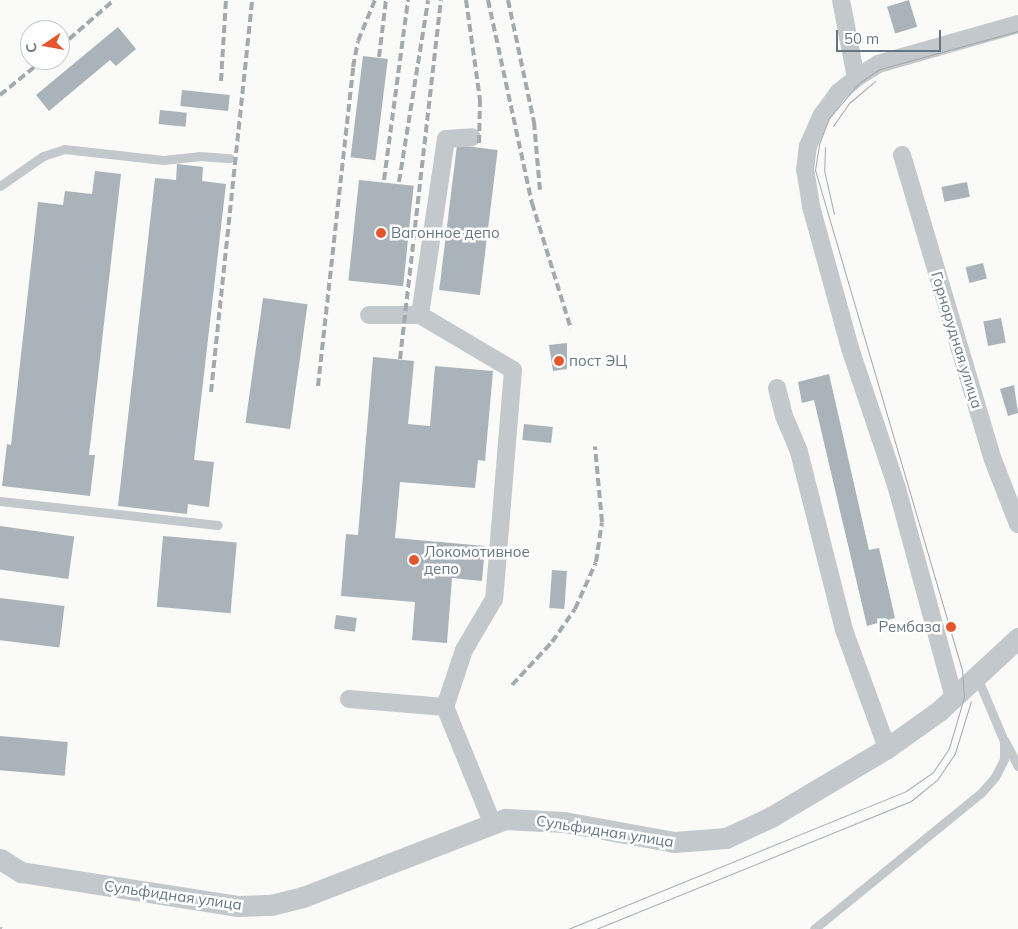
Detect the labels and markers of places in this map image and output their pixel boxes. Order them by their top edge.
place label: Вагонное депо [391,224,500,242]
marker: Вагонное депо [375,227,387,239]
place label: пост ЭЦ [569,352,627,370]
marker: пост ЭЦ [553,355,565,367]
place label: Локомотивное депо [424,542,530,577]
marker: Локомотивное депо [408,554,420,566]
place label: Рембаза [878,618,941,636]
marker: Рембаза [945,621,957,633]

